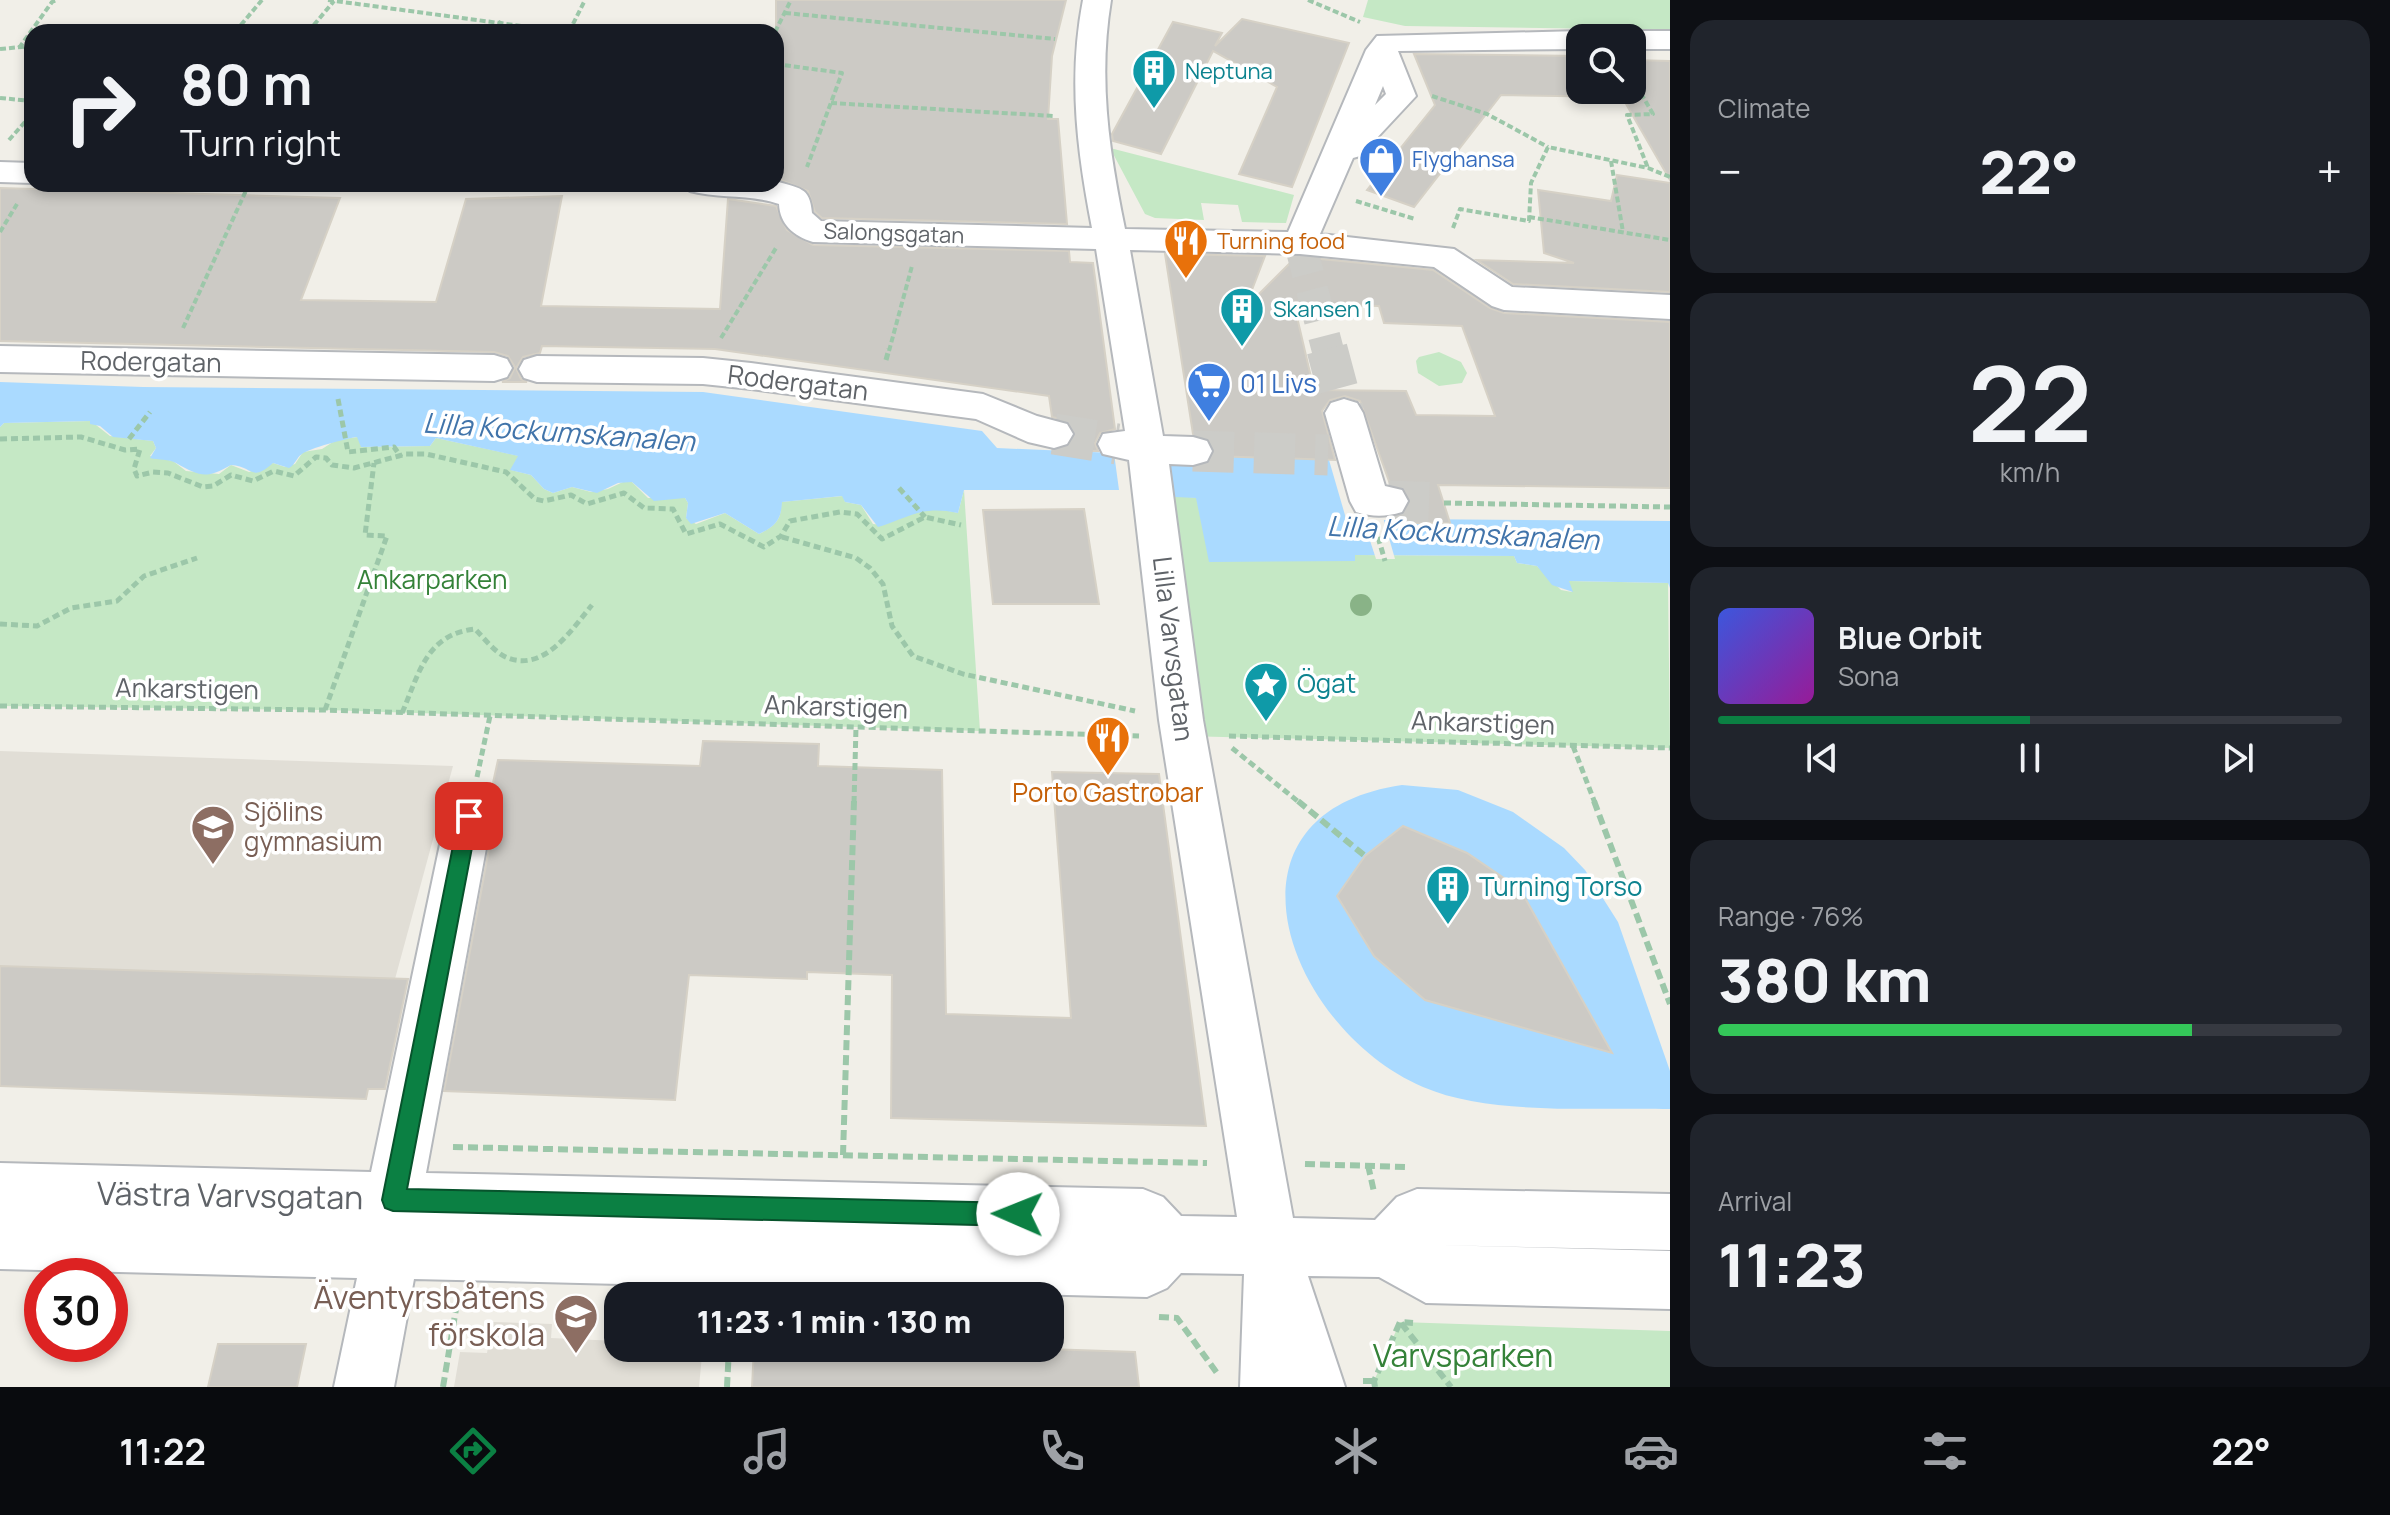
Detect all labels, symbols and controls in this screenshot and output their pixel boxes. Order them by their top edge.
map controls [1566,24,1646,104]
button: search [1566,24,1646,104]
text: 80 m [180,45,313,122]
building icon: Neptuna [1130,47,1178,110]
icon: right [48,56,152,160]
place label: Neptuna [1185,56,1273,86]
text: Climate [1718,90,1810,126]
text: Turn right [180,118,341,167]
text: 22° [1979,130,2079,212]
shop icon: Flyghansa [1357,135,1405,198]
text: − [1718,141,1742,201]
text: + [2317,141,2342,201]
place label: Flyghansa [1412,144,1515,174]
street label: Salongsgatan [823,216,965,250]
restaurant icon: Turning food [1162,217,1210,280]
place label: Turning food [1217,226,1345,256]
building icon: Skansen 1 [1218,285,1266,348]
place label: Skansen 1 [1273,294,1373,324]
text: 22 [1968,331,2092,473]
street label: Rodergatan [80,342,222,380]
street label: Rodergatan [726,356,870,408]
supermarket icon: 01 Livs [1185,360,1233,423]
place label: 01 Livs [1240,365,1317,401]
water label: Lilla Kockumskanalen [422,403,698,460]
text: km/h [2000,454,2060,490]
water label: Lilla Kockumskanalen [1326,506,1601,558]
street label: Lilla Varvsgatan [1145,554,1203,743]
park label: Ankarparken [357,561,507,597]
text: Blue Orbit [1838,617,1983,658]
text: Sona [1838,658,1899,694]
place icon: Ögat [1242,660,1290,723]
place label: Ögat [1297,665,1356,701]
street label: Ankarstigen [115,669,259,707]
street label: Ankarstigen [764,686,909,727]
street label: Ankarstigen [1411,702,1556,743]
restaurant icon: Porto Gastrobar [1084,714,1132,777]
icon: previous [1800,736,1844,780]
icon: pause [2008,736,2052,780]
icon: next [2216,736,2260,780]
place label: Porto Gastrobar [1012,774,1204,810]
pin [435,782,503,850]
place label: Sjölins gymnasium [244,793,382,859]
icon: arrive [447,794,491,838]
school or university icon: Sjölins gymnasium [189,803,237,866]
building icon: Turning Torso [1424,863,1472,926]
place label: Turning Torso [1479,868,1642,904]
text: Range · 76% [1718,898,1864,934]
text: 380 km [1718,938,1931,1020]
street label: Västra Varvsgatan [97,1171,364,1219]
position arrow [976,1172,1060,1256]
text: Arrival [1718,1183,1792,1219]
text: 11:23 [1718,1223,1866,1305]
speed limit sign: 30 [24,1258,128,1362]
place label: Äventyrsbåtens förskola [313,1275,545,1356]
school or university icon: Äventyrsbåtens förskola [552,1292,600,1355]
text: 11:23 · 1 min · 130 m [697,1301,971,1342]
park label: Varvsparken [1373,1333,1553,1377]
icon: directions [445,1423,501,1479]
icon: music [739,1423,795,1479]
icon: phone [1034,1423,1090,1479]
icon: climate [1328,1423,1384,1479]
icon: car [1623,1423,1679,1479]
icon: filters [1917,1423,1973,1479]
text: 11:22 [119,1427,206,1476]
text: 22° [2212,1427,2271,1476]

